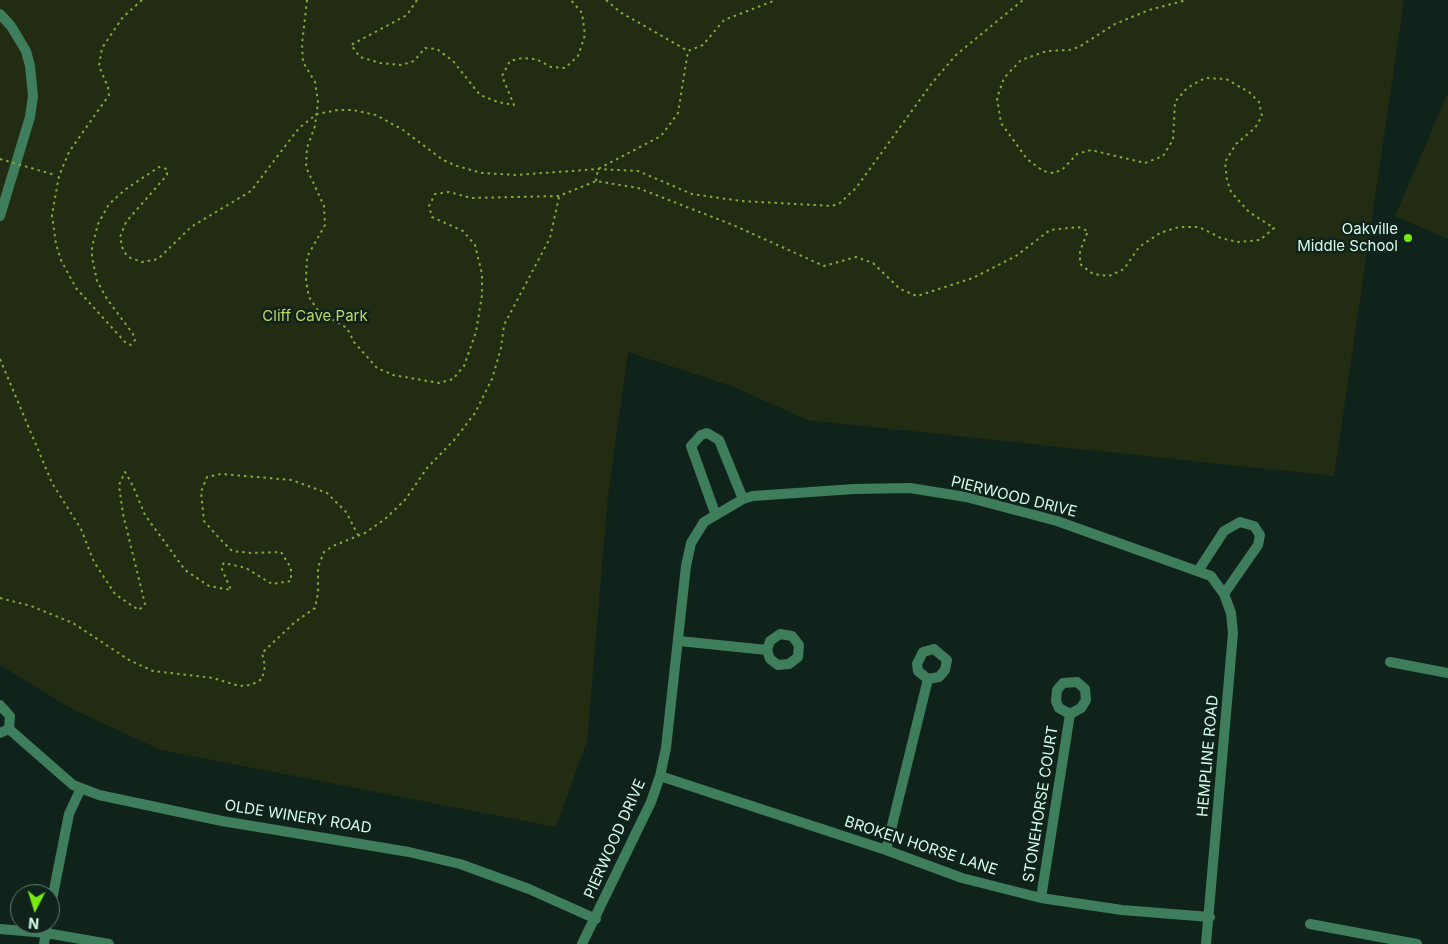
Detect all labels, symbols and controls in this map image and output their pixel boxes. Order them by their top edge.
place label: Oakville Middle School [1297,220,1398,255]
marker: Oakville Middle School [1402,232,1414,244]
park label: Cliff Cave Park [262,307,368,325]
street label: PIERWOOD DRIVE [949,473,1079,521]
street label: HEMPLINE ROAD [1194,694,1222,818]
street label: STONEHORSE COURT [1020,724,1062,884]
street label: PIERWOOD DRIVE [581,776,649,902]
street label: OLDE WINERY ROAD [223,796,373,838]
street label: BROKEN HORSE LANE [842,813,1000,879]
north arrow [10,884,60,934]
text: N [28,915,40,932]

